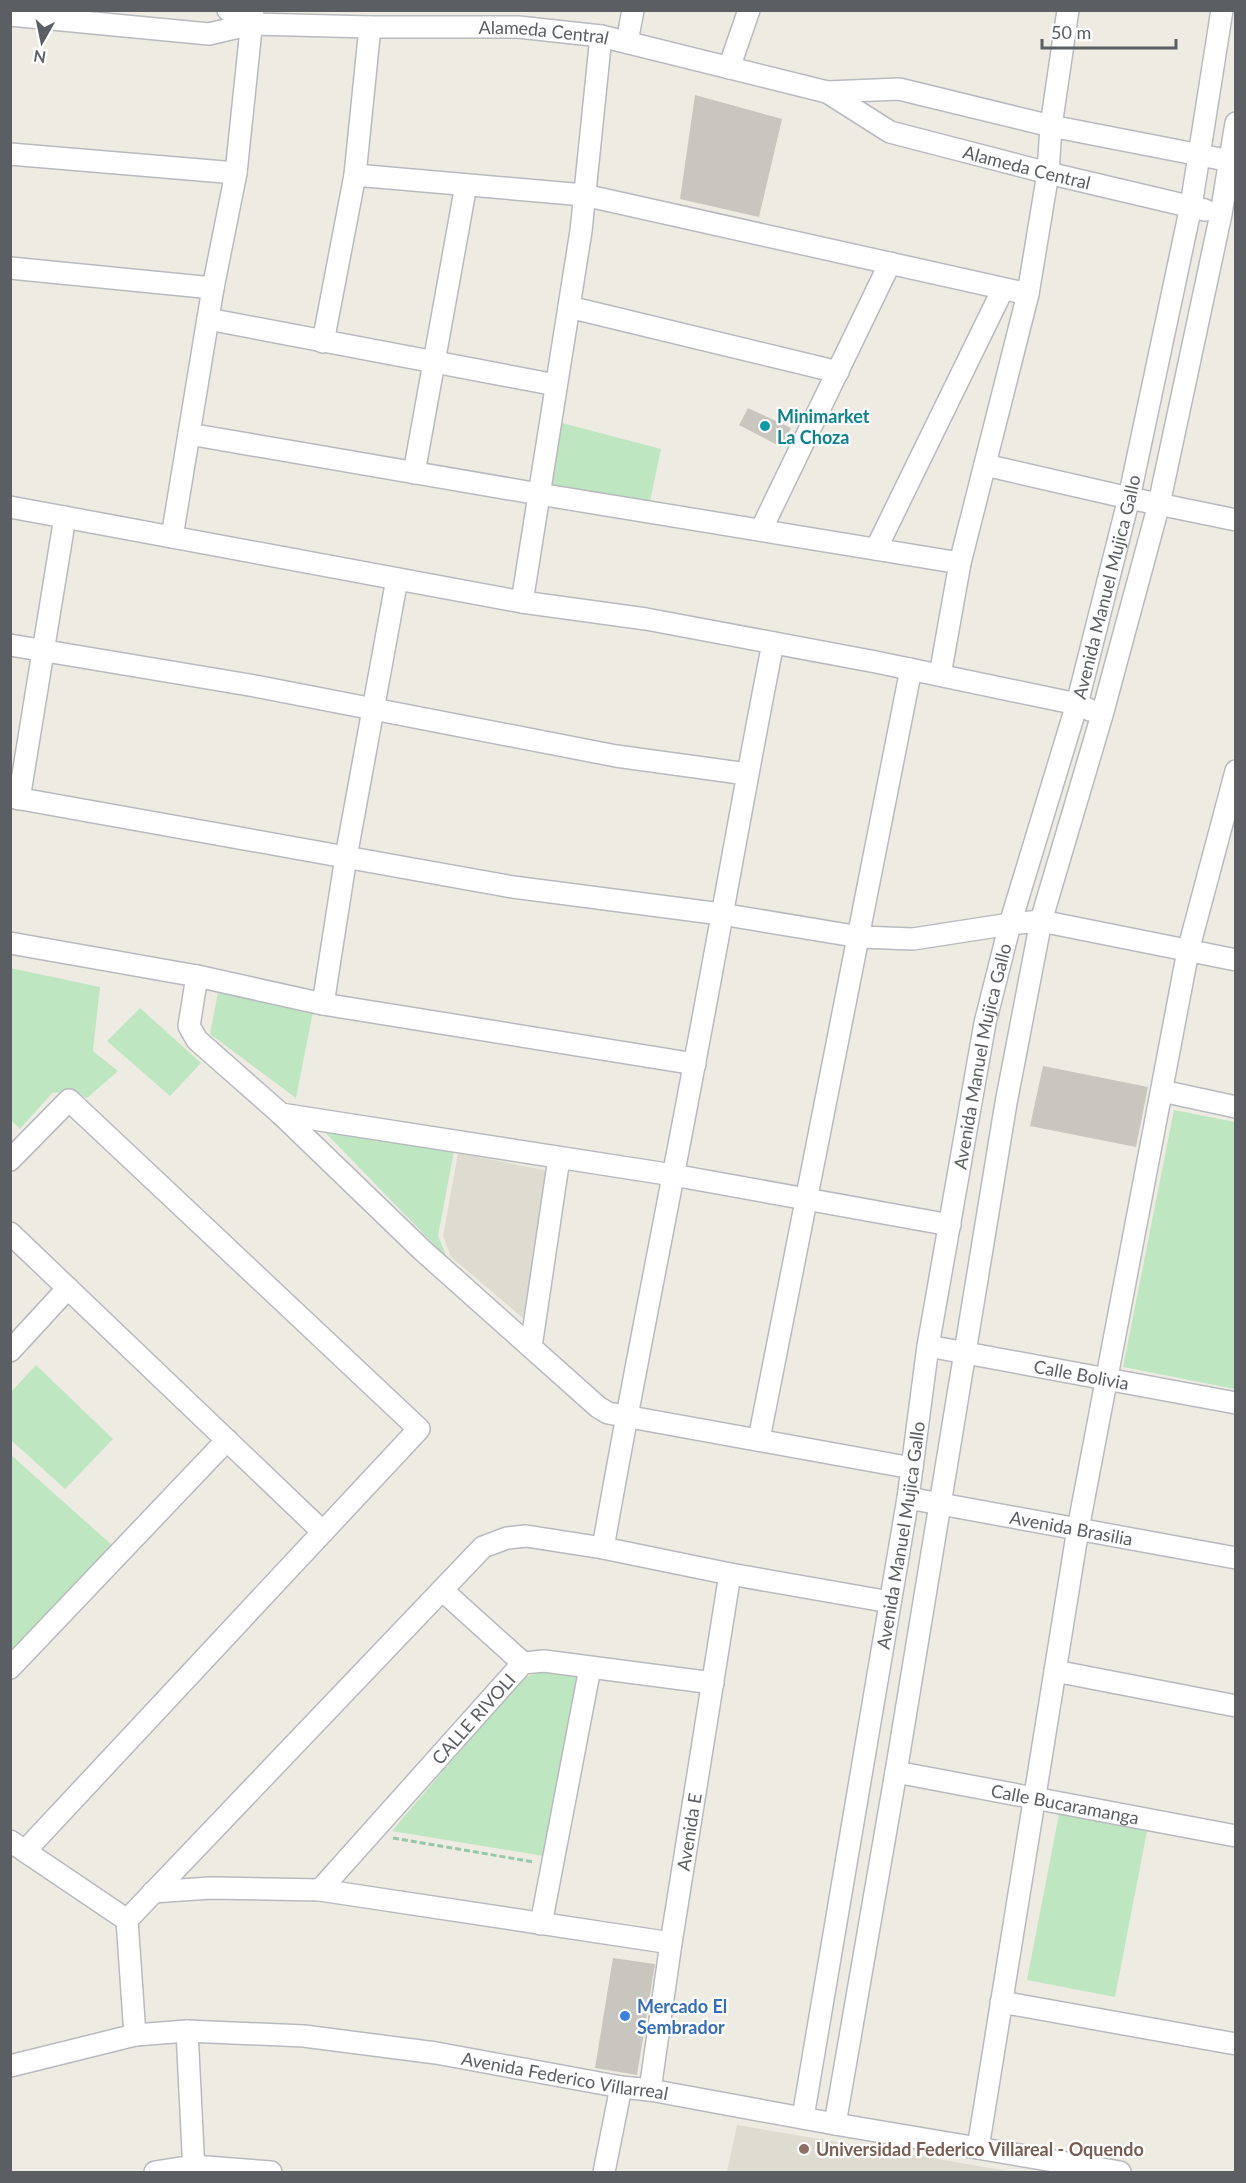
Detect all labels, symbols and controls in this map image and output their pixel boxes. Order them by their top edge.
north arrow [12,12,72,72]
scale bar [1042,12,1176,50]
street label: Alameda Central [479,16,611,49]
text: 50 m [1051,21,1091,43]
text: N [32,47,47,68]
street label: Alameda Central [961,140,1093,194]
place label: Minimarket La Choza [777,405,870,448]
marker: Minimarket La Choza [758,419,772,433]
street label: Avenida Manuel Mujica Gallo [1068,473,1145,701]
street label: Avenida Manuel Mujica Gallo [948,941,1016,1171]
street label: Calle Bolivia [1032,1355,1131,1394]
street label: Avenida Manuel Mujica Gallo [872,1420,929,1651]
street label: Avenida Brasilia [1008,1506,1135,1550]
street label: CALLE RIVOLI [427,1669,520,1769]
street label: Calle Bucaramanga [989,1779,1141,1829]
street label: Avenida E [672,1791,706,1872]
place label: Mercado El Sembrador [637,1995,727,2038]
marker: Mercado El Sembrador [618,2009,632,2023]
street label: Avenida Federico Villarreal [460,2047,670,2104]
place label: Universidad Federico Villareal - Oquendo [816,2138,1144,2160]
marker: Universidad Federico Villareal - Oquendo [797,2142,811,2156]

